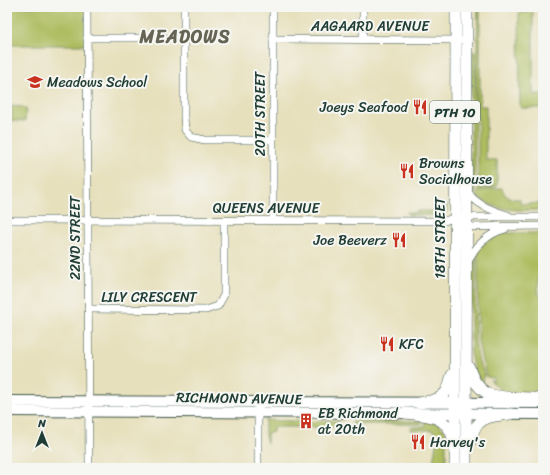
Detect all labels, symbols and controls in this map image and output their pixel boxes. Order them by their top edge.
street label: AAGAARD AVENUE [310,14,430,39]
district label: MEADOWS [138,21,231,53]
place label: Meadows School [47,70,148,95]
street label: 20TH STREET [248,71,273,156]
school or university icon: Meadows School [26,73,44,91]
place label: Joeys Seafood [319,95,410,120]
restaurant icon: Joeys Seafood [411,98,429,116]
road number: PTH 10 [430,101,480,123]
place label: Browns Socialhouse [419,151,492,192]
restaurant icon: Browns Socialhouse [398,162,416,180]
street label: 22ND STREET [63,195,88,280]
street label: QUEENS AVENUE [213,196,321,221]
street label: 18TH STREET [428,196,453,279]
place label: Joe Beeverz [312,228,387,253]
restaurant icon: Joe Beeverz [390,231,408,249]
street label: LILY CRESCENT [101,285,198,310]
place label: KFC [399,332,424,357]
restaurant icon: KFC [378,335,396,353]
street label: RICHMOND AVENUE [176,385,303,412]
place label: EB Richmond at 20th [318,401,399,442]
building icon: EB Richmond at 20th [297,412,315,430]
north arrow [22,413,62,453]
text: N [37,414,46,433]
place label: Harvey's [430,430,486,455]
restaurant icon: Harvey's [409,433,427,451]

